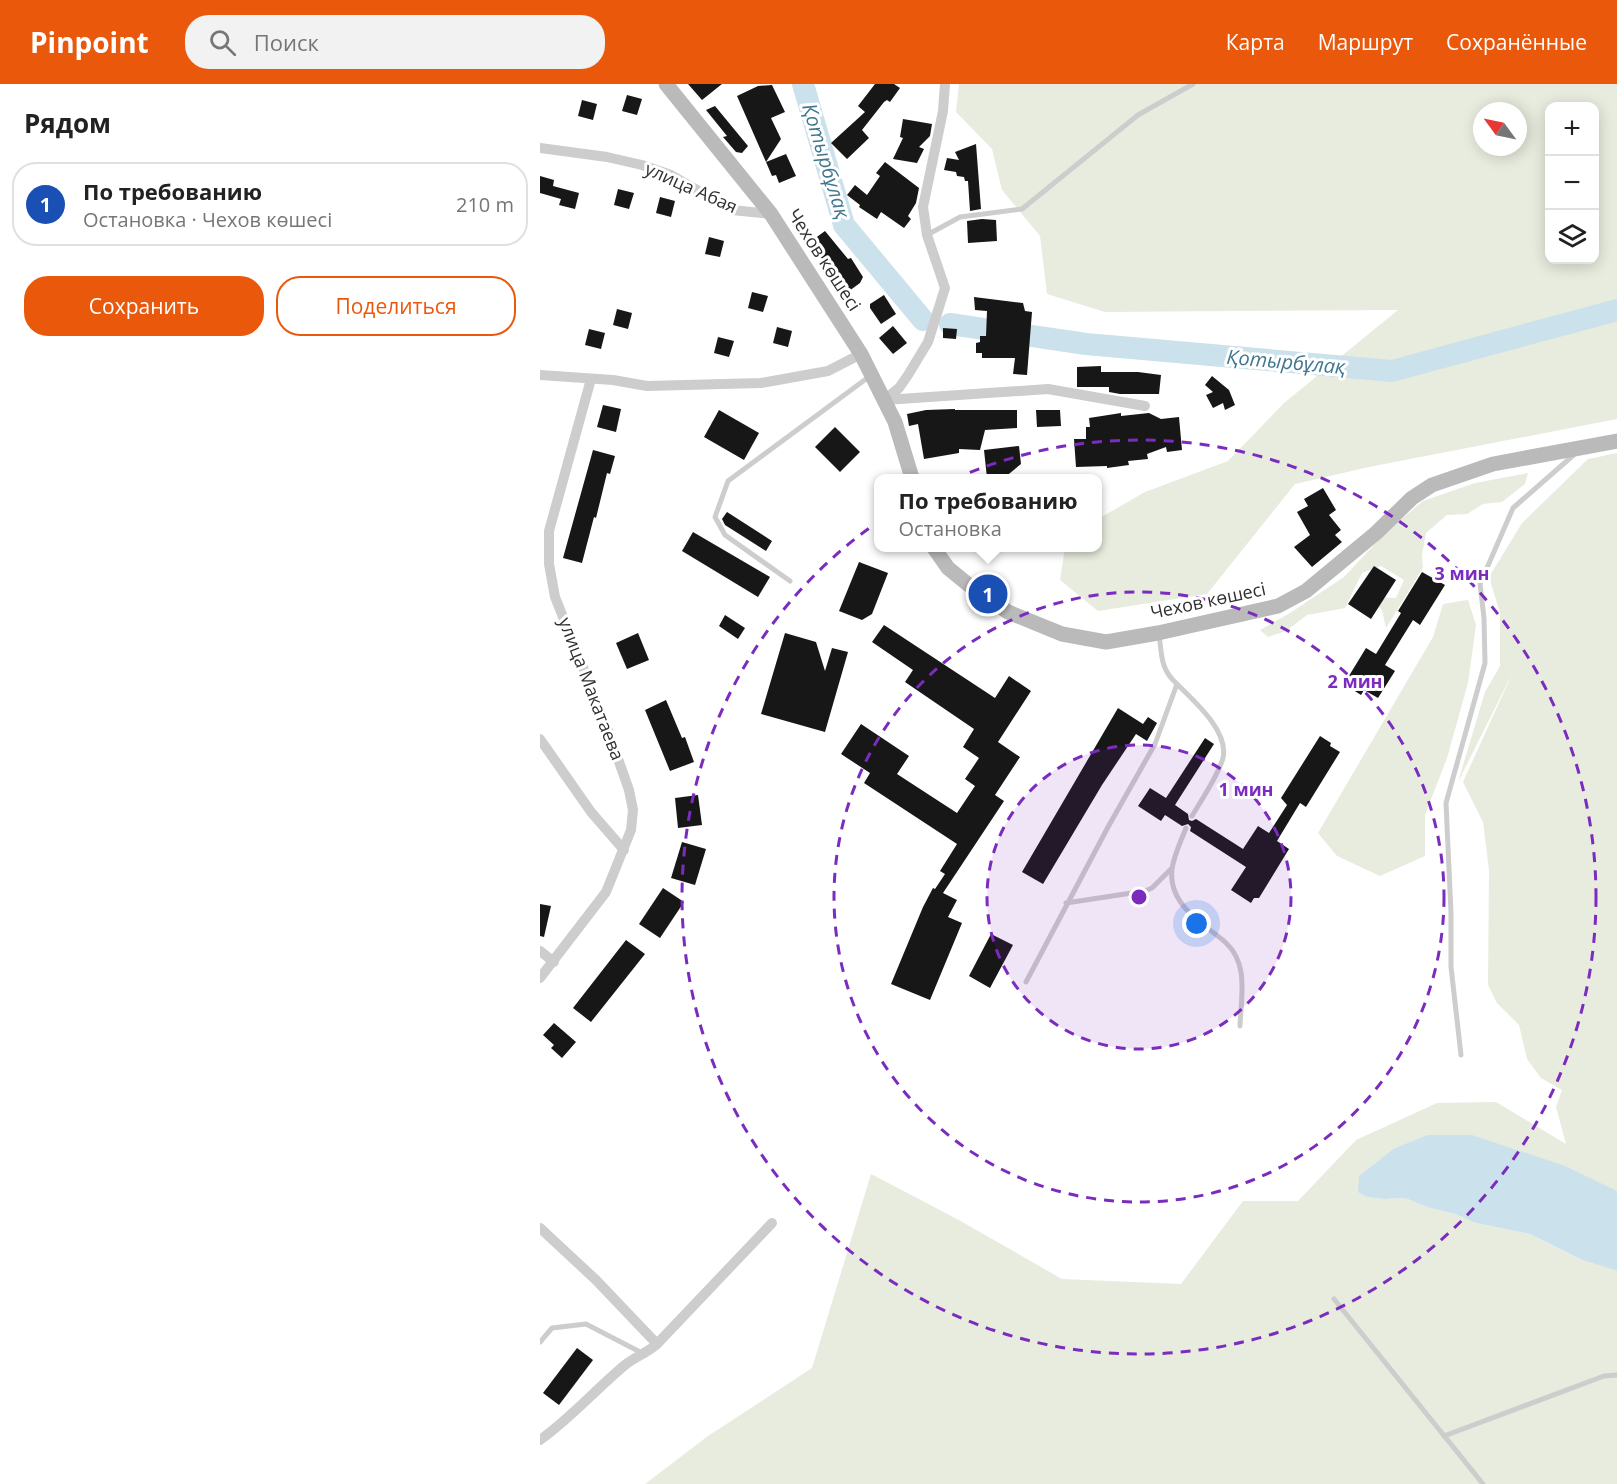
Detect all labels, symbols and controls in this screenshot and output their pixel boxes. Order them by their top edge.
search box [185,15,605,69]
text: Pinpoint [30,23,149,61]
icon: search [206,26,239,59]
text: Поиск [254,27,319,57]
text: Карта [1226,28,1285,56]
text: Маршрут [1318,28,1413,56]
text: Сохранённые [1446,28,1587,56]
water label: Қотырбұлақ [796,100,857,222]
north arrow [1473,102,1527,156]
map controls [1545,102,1599,264]
button: + [1545,102,1599,156]
text: Рядом [24,105,111,141]
street label: улица Абая [641,156,741,218]
button: − [1545,156,1599,210]
text: По требованию [83,176,262,206]
text: 1 [40,191,51,218]
text: 210 m [456,191,514,218]
street label: Чехов көшесі [783,204,867,315]
text: Остановка · Чехов көшесі [83,206,332,233]
button: layers [1545,210,1599,264]
button: Сохранить [24,276,264,336]
button: Поделиться [276,276,516,336]
water label: Қотырбұлақ [1225,343,1347,380]
popup [874,474,1102,552]
text: По требованию [899,485,1077,515]
text: Остановка [899,515,1002,542]
text: 3 мин [1434,561,1490,585]
pin: 1 [968,572,1008,616]
street label: Чехов көшесі [1148,576,1268,624]
street label: улица Макатаева [554,614,630,763]
text: 2 мин [1327,669,1383,693]
text: 1 мин [1218,777,1274,801]
centre of rings [1129,887,1149,907]
your location [1182,909,1211,938]

